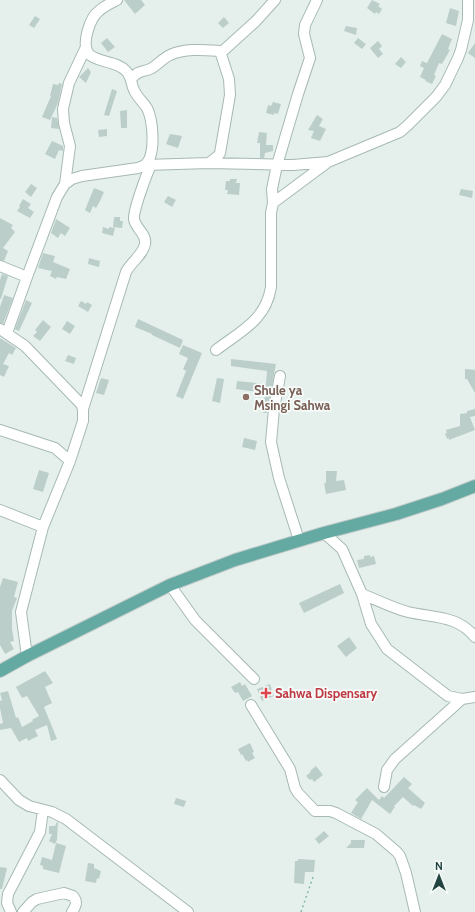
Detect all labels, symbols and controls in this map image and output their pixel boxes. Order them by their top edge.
place label: Shule ya Msingi Sahwa [254,382,331,413]
marker: Shule ya Msingi Sahwa [241,392,251,402]
place label: Sahwa Dispensary [275,685,377,701]
marker: Sahwa Dispensary [260,687,272,699]
north arrow [419,856,459,896]
text: N [435,859,443,873]

